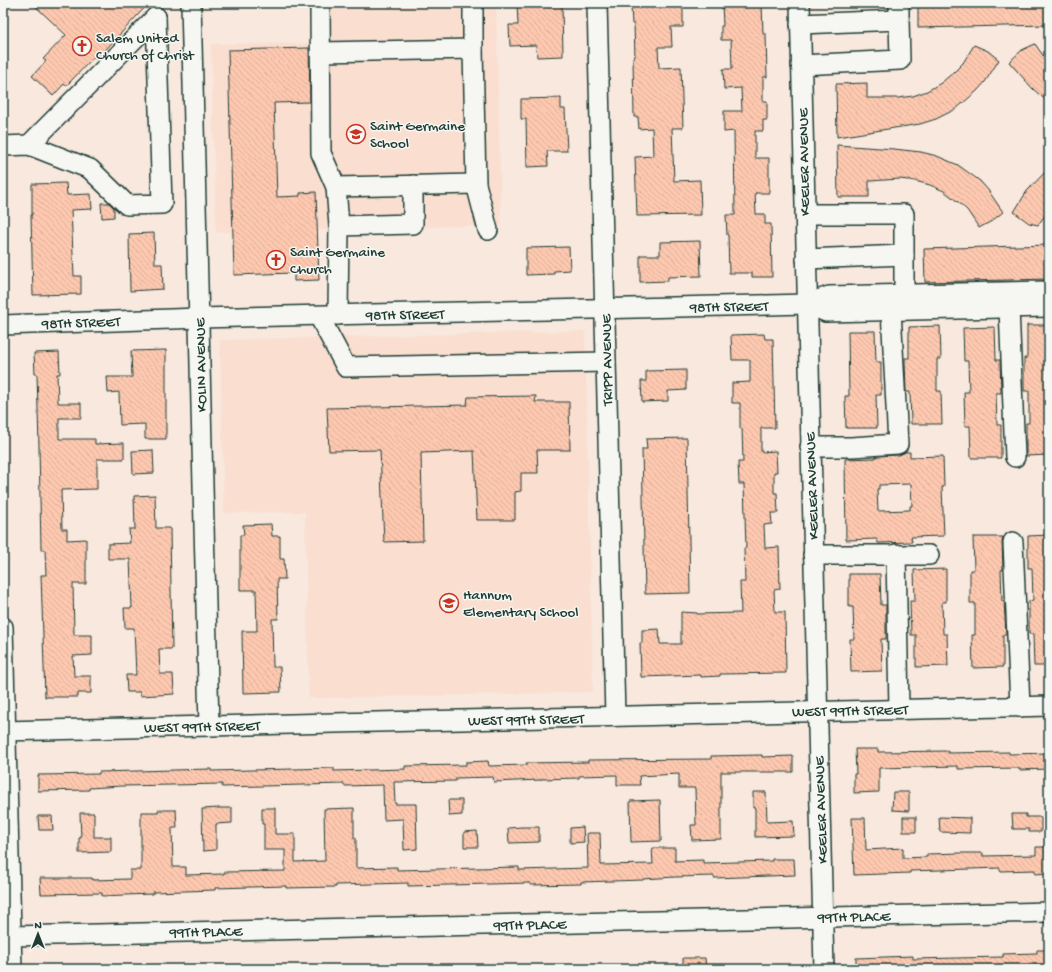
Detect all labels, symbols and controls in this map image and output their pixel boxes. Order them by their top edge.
place label: Salem United Church of Christ [96,30,195,65]
church icon: Salem United Church of Christ [71,35,93,57]
street label: KEELER AVENUE [795,107,815,216]
place label: Saint Germaine School [370,118,465,153]
school or university icon: Saint Germaine School [345,123,367,145]
place label: Saint Germaine Church [290,244,385,279]
church icon: Saint Germaine Church [265,249,287,271]
street label: 98TH STREET [689,298,770,318]
street label: 98TH STREET [365,306,446,326]
street label: TRIPP AVENUE [598,313,618,407]
street label: 98TH STREET [40,314,122,334]
street label: KOLIN AVENUE [192,317,212,412]
street label: KEELER AVENUE [802,431,824,540]
place label: Hannum Elementary School [463,587,579,622]
school or university icon: Hannum Elementary School [438,592,460,614]
street label: WEST 99TH STREET [792,702,910,722]
street label: WEST 99TH STREET [468,711,586,731]
street label: WEST 99TH STREET [144,718,262,738]
street label: KEELER AVENUE [811,755,833,864]
street label: 99TH PLACE [816,908,891,928]
north arrow [18,914,58,954]
street label: 99TH PLACE [492,916,567,936]
text: N [34,920,42,932]
street label: 99TH PLACE [168,923,243,943]

